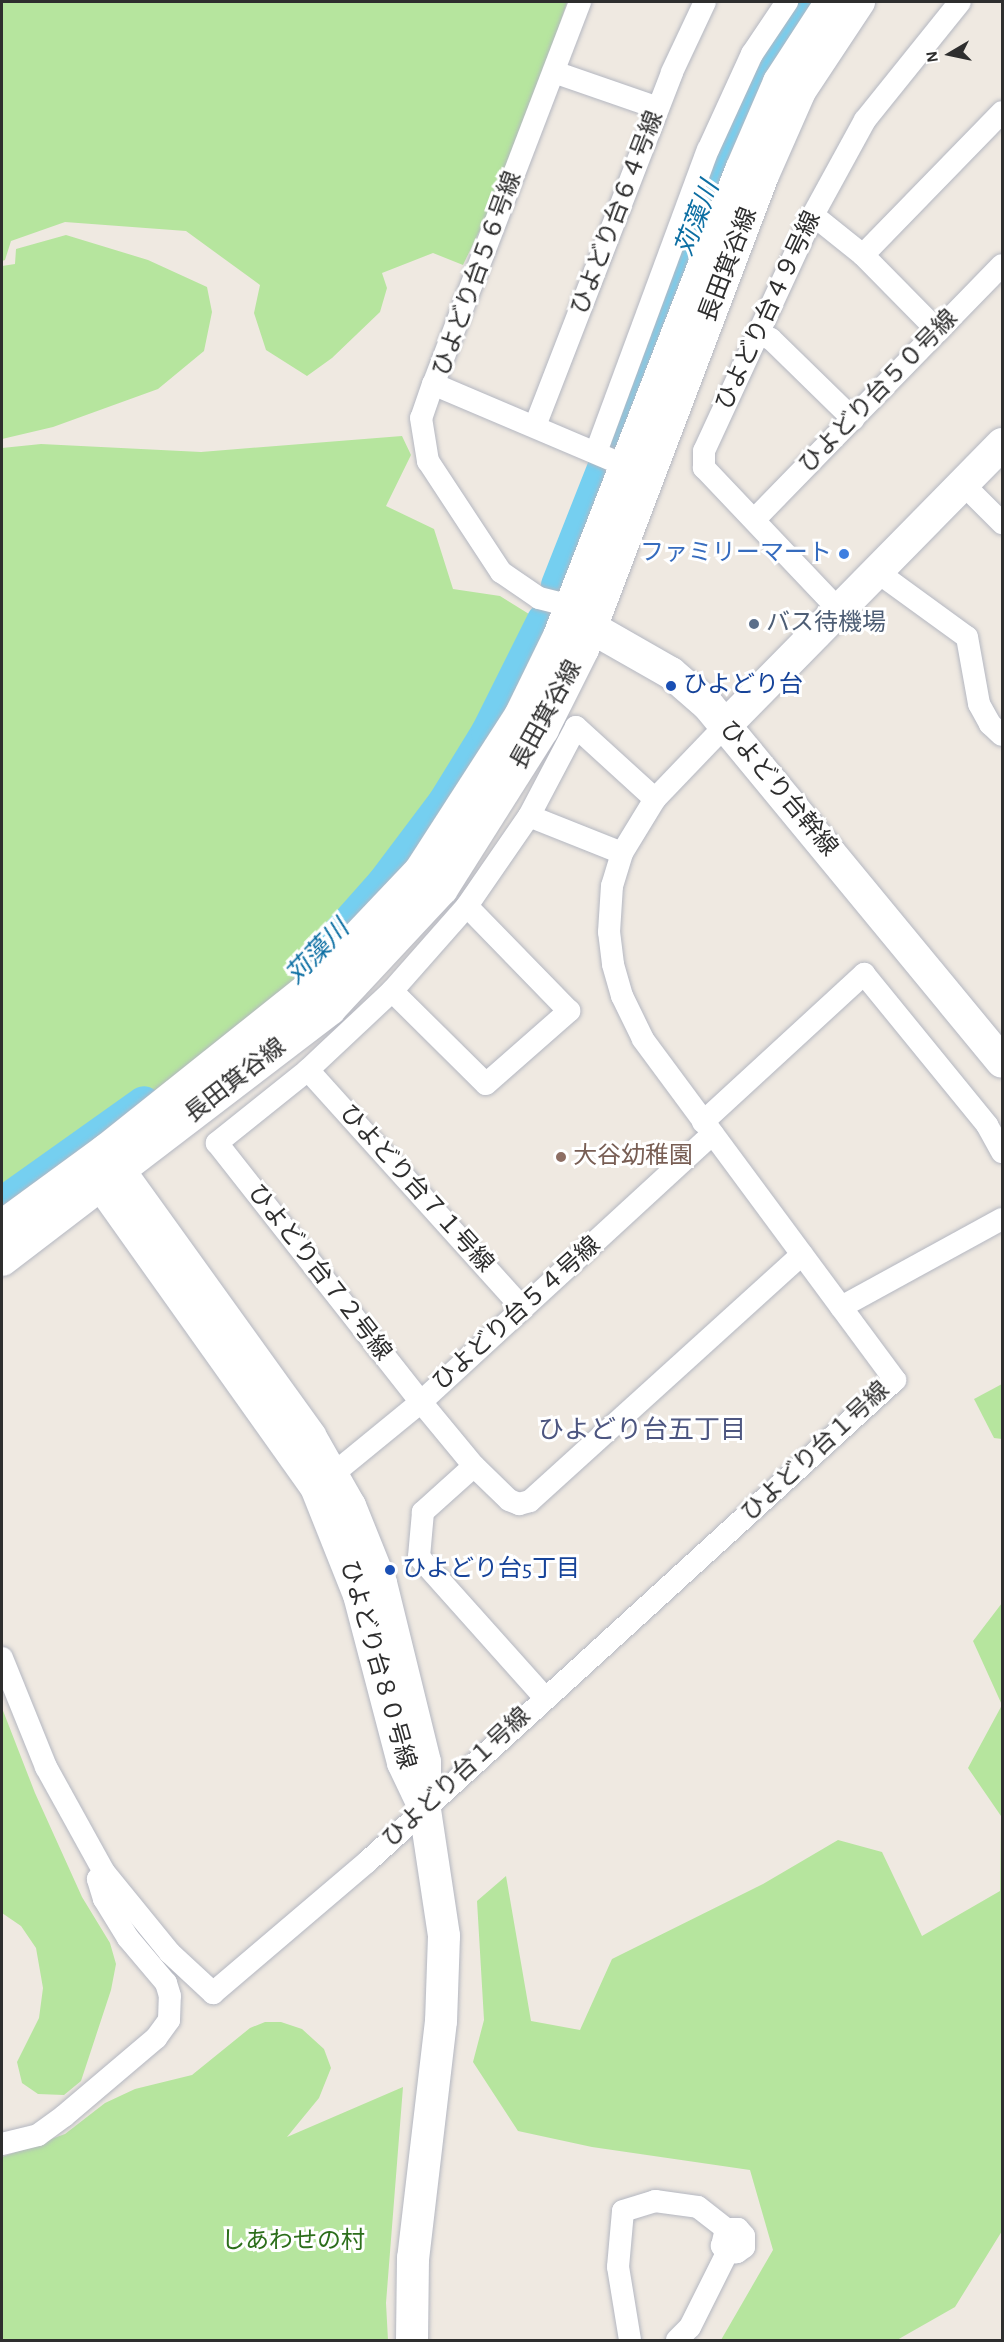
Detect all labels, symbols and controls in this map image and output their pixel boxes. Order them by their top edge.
north arrow [920,24,980,84]
text: N [923,50,941,64]
street label: ひよどり台６４号線 [566,107,670,319]
street label: ひよどり台５６号線 [428,168,528,380]
water label: 苅藻川 [669,177,727,261]
street label: 長田箕谷線 [694,204,764,326]
street label: ひよどり台４９号線 [710,207,828,415]
street label: ひよどり台５０号線 [794,304,964,480]
place label: ファミリーマート [640,540,832,568]
marker: ファミリーマート [837,547,851,561]
place label: バス待機場 [766,610,886,638]
marker: バス待機場 [747,617,761,631]
street label: 長田箕谷線 [505,656,589,774]
place label: ひよどり台 [683,672,803,700]
marker: ひよどり台 [664,679,678,693]
street label: ひよどり台幹線 [713,715,843,863]
water label: 苅藻川 [280,914,356,992]
street label: 長田箕谷線 [180,1033,292,1129]
street label: ひよどり台７１号線 [333,1099,499,1279]
place label: 大谷幼稚園 [573,1143,693,1171]
marker: 大谷幼稚園 [554,1150,568,1164]
street label: ひよどり台７２号線 [241,1179,397,1367]
street label: ひよどり台５４号線 [427,1231,607,1397]
street label: ひよどり台１号線 [736,1376,896,1528]
district label: ひよどり台五丁目 [538,1415,746,1447]
place label: ひよどり台5丁目 [402,1556,580,1584]
street label: ひよどり台８０号線 [333,1557,421,1773]
marker: ひよどり台5丁目 [383,1563,397,1577]
street label: ひよどり台１号線 [377,1702,537,1854]
park label: しあわせの村 [221,2228,365,2256]

